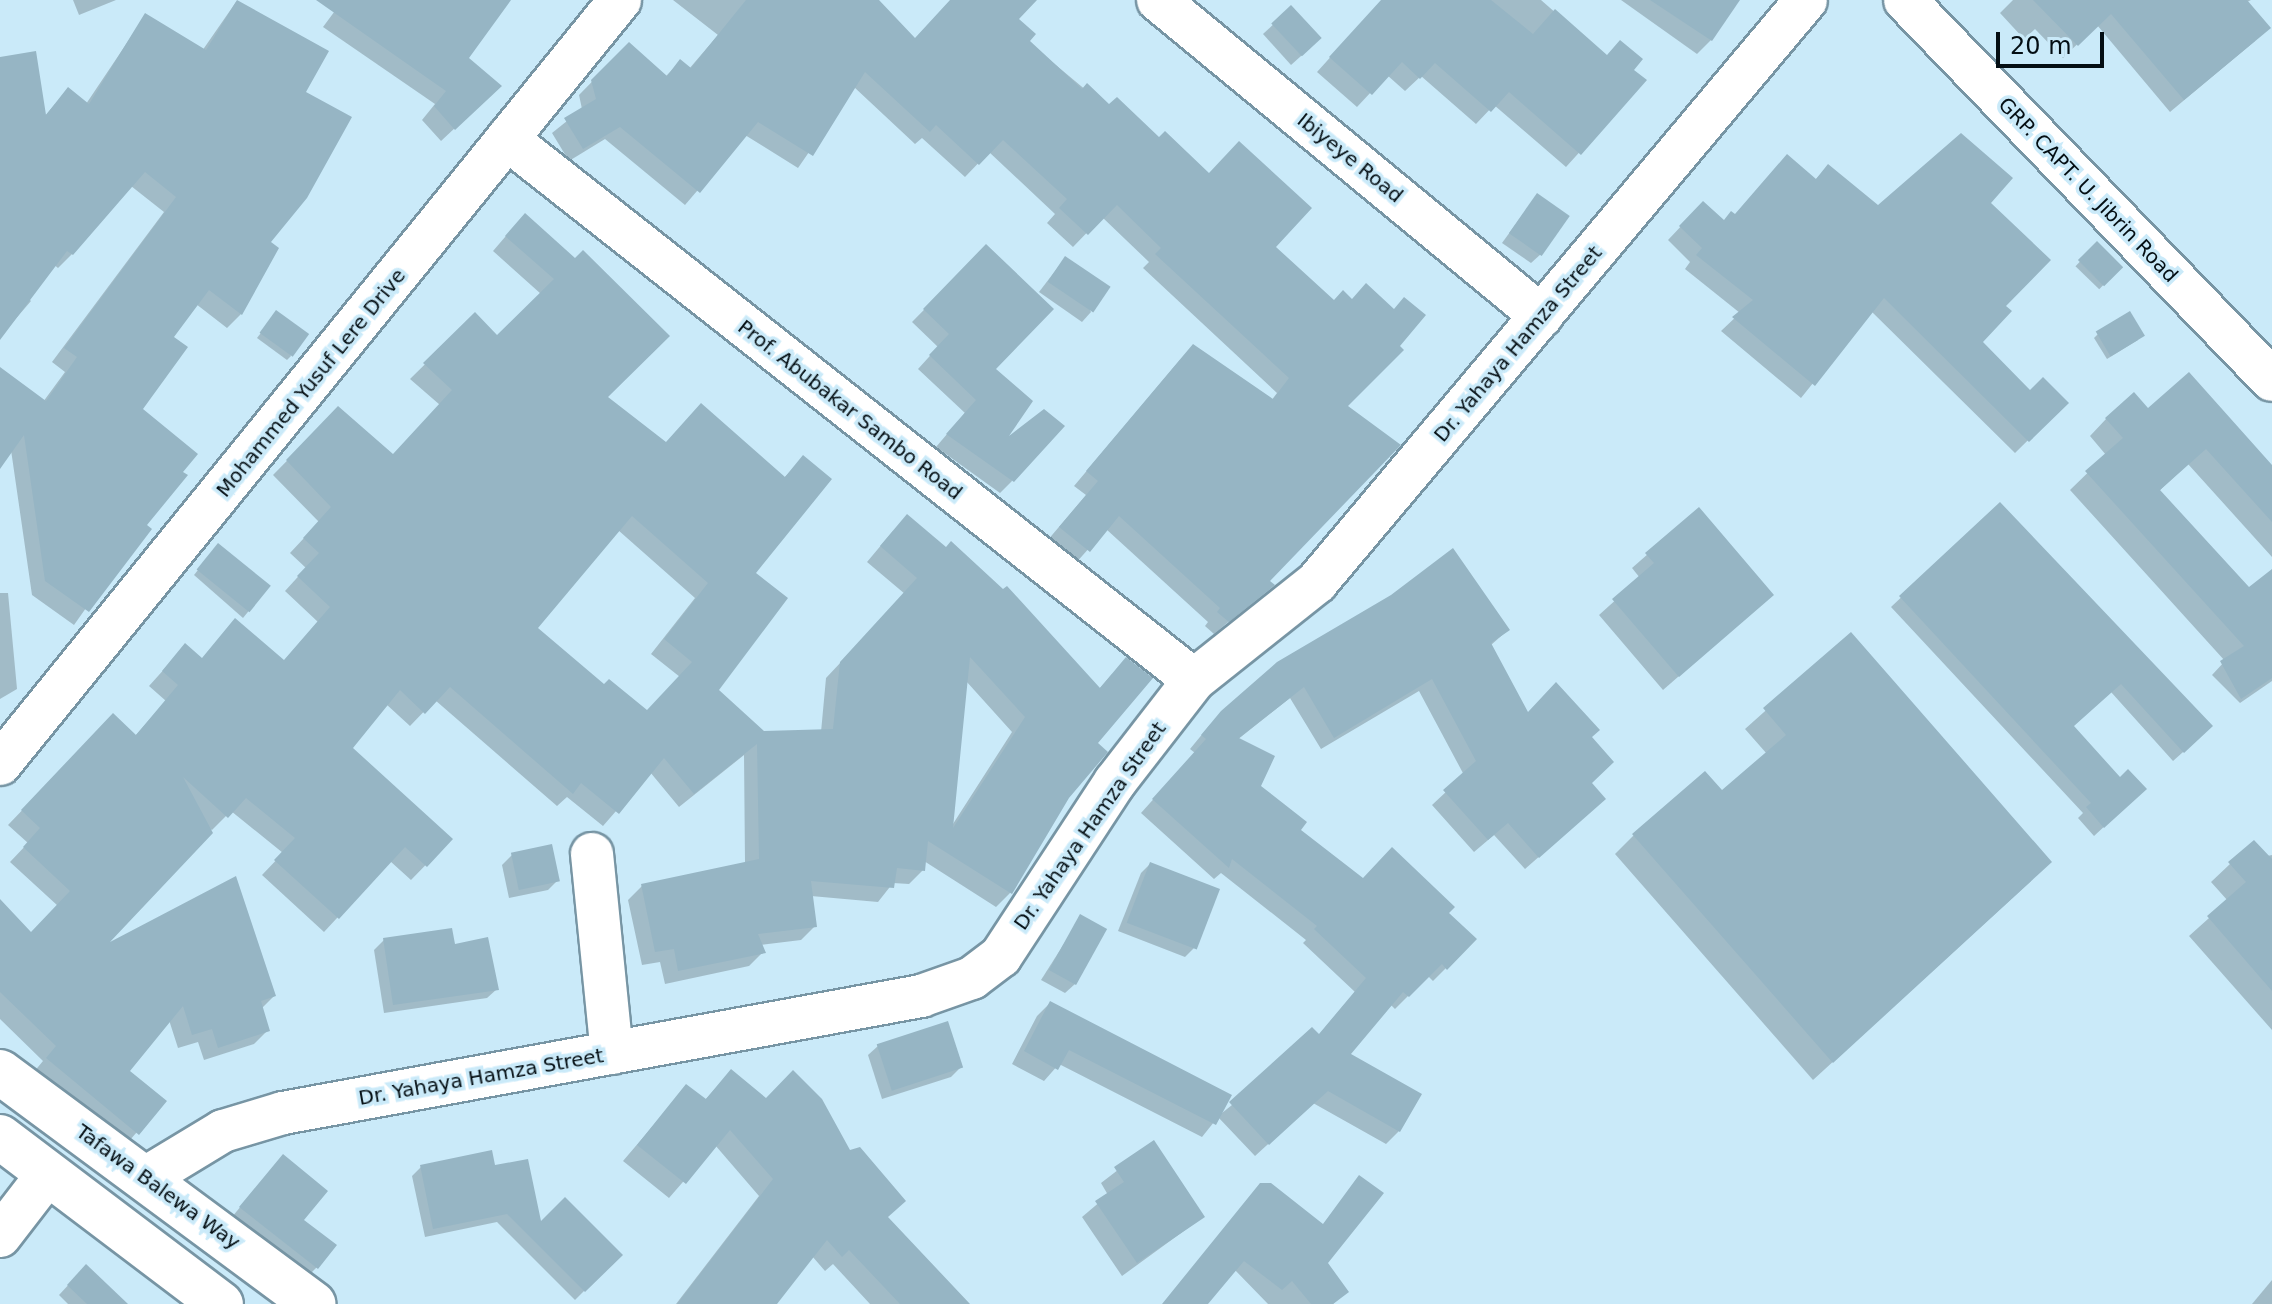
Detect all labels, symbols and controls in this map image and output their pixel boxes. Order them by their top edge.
scale bar [2000,16,2108,66]
text: 20 m [2010,32,2072,60]
street label: GRP. CAPT. U. Jibrin Road [1993,93,2183,287]
street label: Ibiyeye Road [1292,108,1408,208]
street label: Dr. Yahaya Hamza Street [1429,241,1607,447]
street label: Mohammed Yusuf Lere Drive [211,264,411,502]
street label: Prof. Abubakar Sambo Road [733,315,967,505]
street label: Dr. Yahaya Hamza Street [1009,717,1171,935]
street label: Dr. Yahaya Hamza Street [357,1044,605,1110]
street label: Tafawa Balewa Way [71,1119,245,1255]

